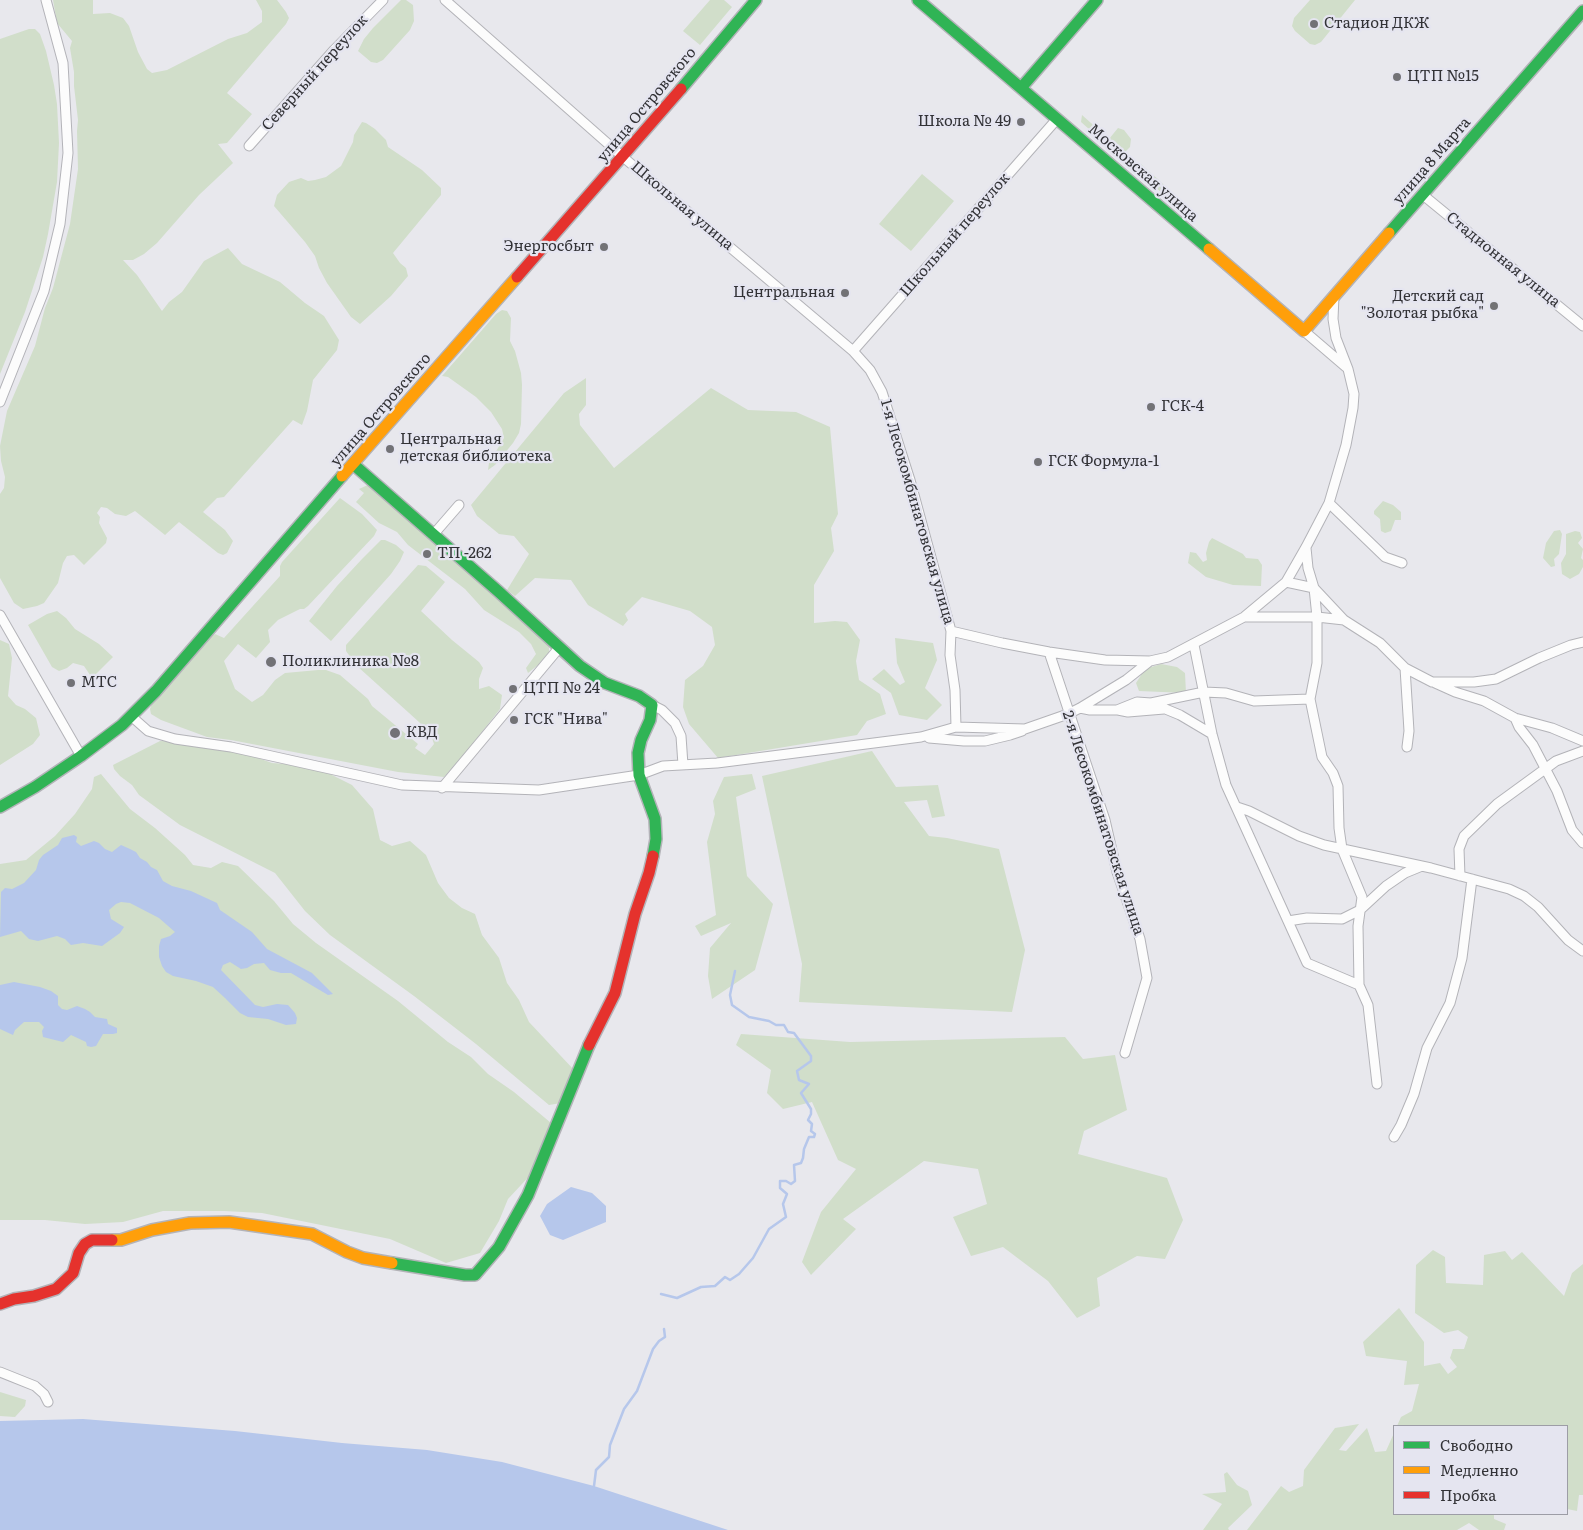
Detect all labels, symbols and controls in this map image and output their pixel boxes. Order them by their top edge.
street label: Северный переулок [258,12,372,134]
place label: Стадион ДКЖ [1324,15,1429,33]
marker: Стадион ДКЖ [1308,18,1320,30]
street label: улица Островского [594,44,700,166]
place label: ЦТП №15 [1407,68,1479,86]
marker: ЦТП №15 [1391,71,1403,83]
place label: Школа № 49 [918,113,1011,131]
street label: улица 8 Марта [1389,114,1475,208]
marker: Школа № 49 [1015,116,1027,128]
street label: Московская улица [1084,120,1202,226]
street label: Школьная улица [627,158,737,254]
street label: Школьный переулок [896,169,1014,301]
street label: Стадионная улица [1442,208,1564,312]
place label: Энергосбыт [504,238,594,256]
marker: Энергосбыт [598,241,610,253]
place label: Центральная [733,284,835,302]
marker: Центральная [839,287,851,299]
place label: Детский сад "Золотая рыбка" [1361,288,1484,323]
marker: Детский сад "Золотая рыбка" [1488,300,1500,312]
street label: улица Островского [327,350,435,470]
street label: 1-я Лесокомбинатовская улица [876,397,958,627]
place label: ГСК-4 [1161,398,1204,416]
marker: ГСК-4 [1145,401,1157,413]
place label: Центральная детская библиотека [400,431,551,466]
marker: Центральная детская библиотека [384,443,396,455]
place label: ГСК Формула-1 [1048,453,1159,471]
marker: ГСК Формула-1 [1032,456,1044,468]
place label: ТП -262 [437,545,492,563]
marker: ТП -262 [421,548,433,560]
place label: Поликлиника №8 [282,653,419,671]
marker: Поликлиника №8 [264,655,278,669]
place label: МТС [81,674,117,692]
marker: МТС [65,677,77,689]
place label: ЦТП № 24 [523,680,600,698]
marker: ЦТП № 24 [507,683,519,695]
street label: 2-я Лесокомбинатовская улица [1058,709,1148,937]
place label: ГСК "Нива" [524,711,608,729]
marker: ГСК "Нива" [508,714,520,726]
place label: КВД [406,724,438,742]
marker: КВД [388,726,402,740]
legend [1393,1425,1568,1515]
text: Свободно [1440,1433,1513,1456]
text: Медленно [1440,1458,1518,1481]
text: Пробка [1440,1483,1496,1506]

